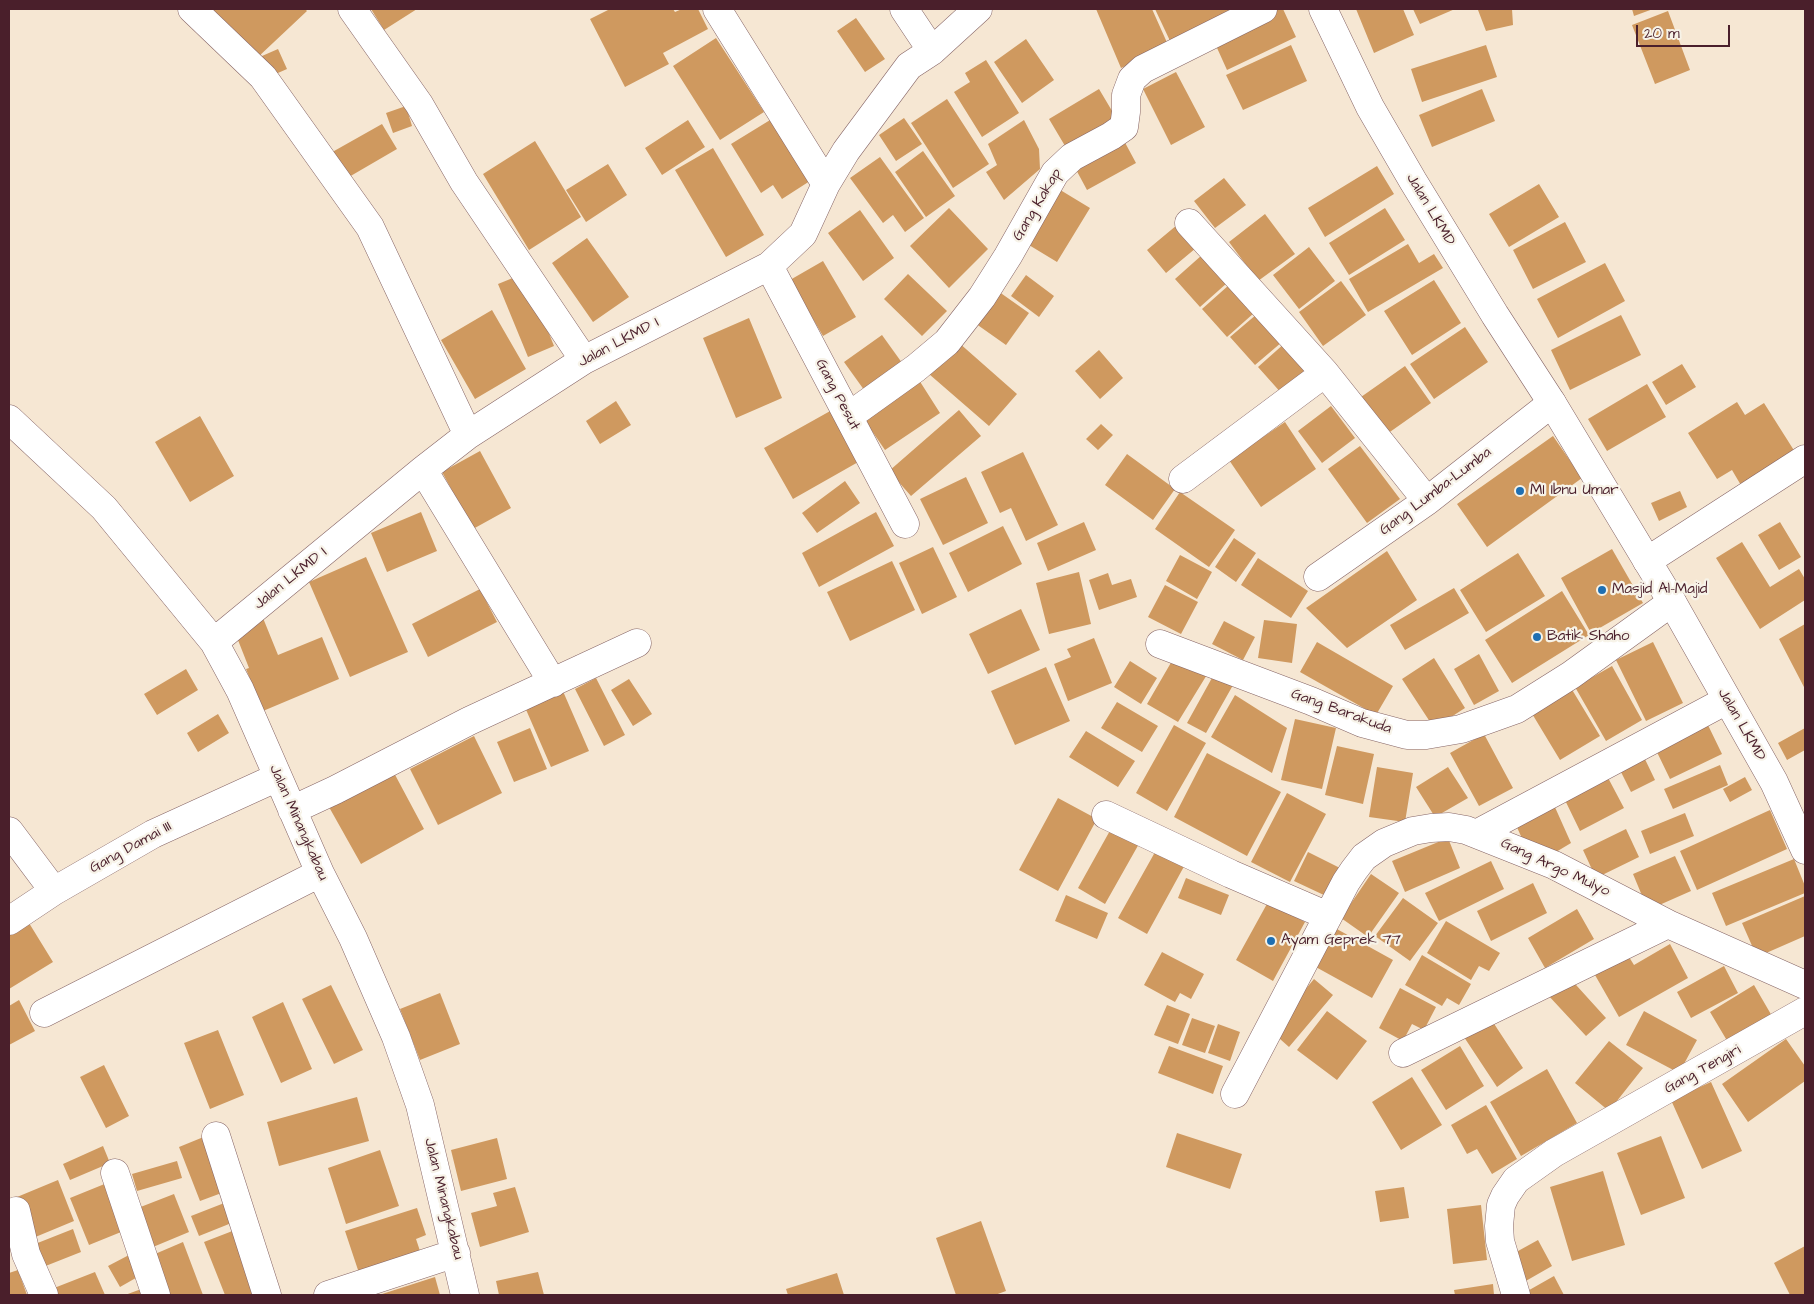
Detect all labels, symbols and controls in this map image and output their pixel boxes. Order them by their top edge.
scale bar [1639,15,1733,47]
text: 20 m [1644,23,1680,44]
street label: Gang Kakap [1009,166,1067,244]
street label: Jalan LKMD [1402,171,1458,249]
street label: Jalan LKMD I [576,314,662,372]
street label: Gang Pesut [811,356,863,434]
street label: Gang Lumba-Lumba [1377,444,1495,540]
place label: MI Ibnu Umar [1530,482,1619,500]
marker: MI Ibnu Umar [1514,485,1526,497]
street label: Jalan LKMD I [251,544,331,614]
place label: Masjid Al-Majid [1612,581,1707,599]
marker: Masjid Al-Majid [1596,584,1608,596]
place label: Batik Shaho [1547,628,1629,646]
marker: Batik Shaho [1531,631,1543,643]
street label: Gang Barakuda [1288,685,1394,739]
street label: Jalan LKMD [1713,686,1769,764]
street label: Jalan Minangkabau [264,762,332,884]
street label: Gang Damai III [87,818,175,878]
street label: Gang Argo Mulyo [1498,835,1612,901]
place label: Ayam Geprek 77 [1281,932,1401,950]
marker: Ayam Geprek 77 [1265,935,1277,947]
street label: Gang Tengiri [1662,1042,1744,1098]
street label: Jalan Minangkabau [419,1136,467,1262]

